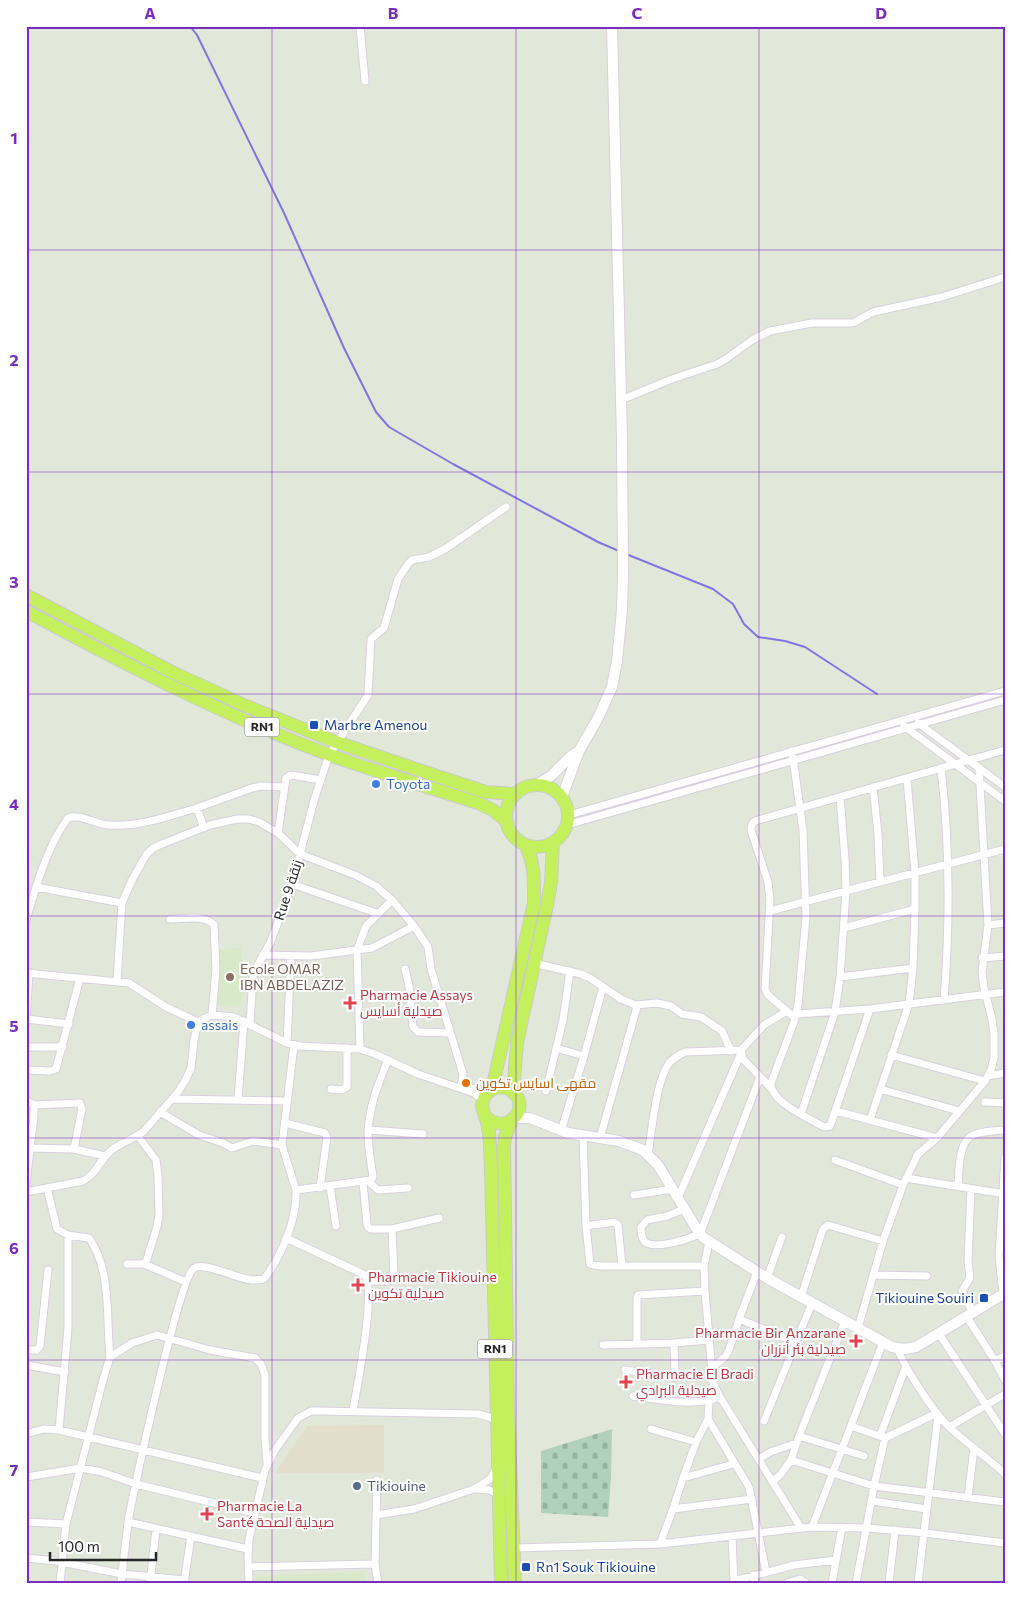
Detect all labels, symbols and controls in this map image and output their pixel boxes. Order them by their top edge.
text: A [144,3,156,22]
text: B [388,3,399,22]
text: C [632,3,643,22]
text: D [875,3,887,22]
text: 1 [10,128,18,147]
text: 2 [9,350,19,369]
text: 3 [9,572,19,591]
place label: Marbre Amenou [324,716,427,733]
road number: RN1 [244,718,280,736]
marker: Marbre Amenou [308,719,320,731]
place label: Toyota [386,775,430,792]
marker: Toyota [370,778,382,790]
text: 4 [9,794,19,813]
street label: Rue 9 زنقة [270,857,305,922]
place label: Ecole OMAR IBN ABDELAZIZ [240,960,344,993]
marker: Ecole OMAR IBN ABDELAZIZ [224,971,236,983]
place label: Pharmacie Assays صيدلية أسايس [360,986,473,1019]
marker: Pharmacie Assays صيدلية أسايس [344,997,356,1009]
text: 5 [9,1016,19,1035]
place label: assais [201,1016,238,1033]
marker: assais [185,1019,197,1031]
place label: مقهى اسايس تكوين [476,1074,596,1091]
marker: مقهى اسايس تكوين [460,1077,472,1089]
text: 6 [9,1238,19,1257]
place label: Pharmacie Tikiouine صيدلية تكوين [368,1268,497,1301]
marker: Pharmacie Tikiouine صيدلية تكوين [352,1279,364,1291]
place label: Tikiouine Souiri [875,1289,974,1306]
marker: Tikiouine Souiri [978,1292,990,1304]
place label: Pharmacie Bir Anzarane صيدلية بئر أنزران [695,1324,846,1357]
marker: Pharmacie Bir Anzarane صيدلية بئر أنزران [850,1335,862,1347]
road number: RN1 [478,1340,512,1358]
place label: Pharmacie El Bradi صيدلية البرادي [636,1365,754,1402]
marker: Pharmacie El Bradi صيدلية البرادي [620,1376,632,1388]
text: 7 [10,1460,19,1479]
place label: Tikiouine [367,1477,426,1494]
marker: Tikiouine [351,1480,363,1492]
place label: Pharmacie La Santé صيدلية الصحة [217,1497,334,1530]
marker: Pharmacie La Santé صيدلية الصحة [201,1508,213,1520]
scale bar [50,1529,156,1561]
text: 100 m [58,1537,100,1555]
place label: Rn1 Souk Tikiouine [536,1558,656,1575]
marker: Rn1 Souk Tikiouine [520,1561,532,1573]

